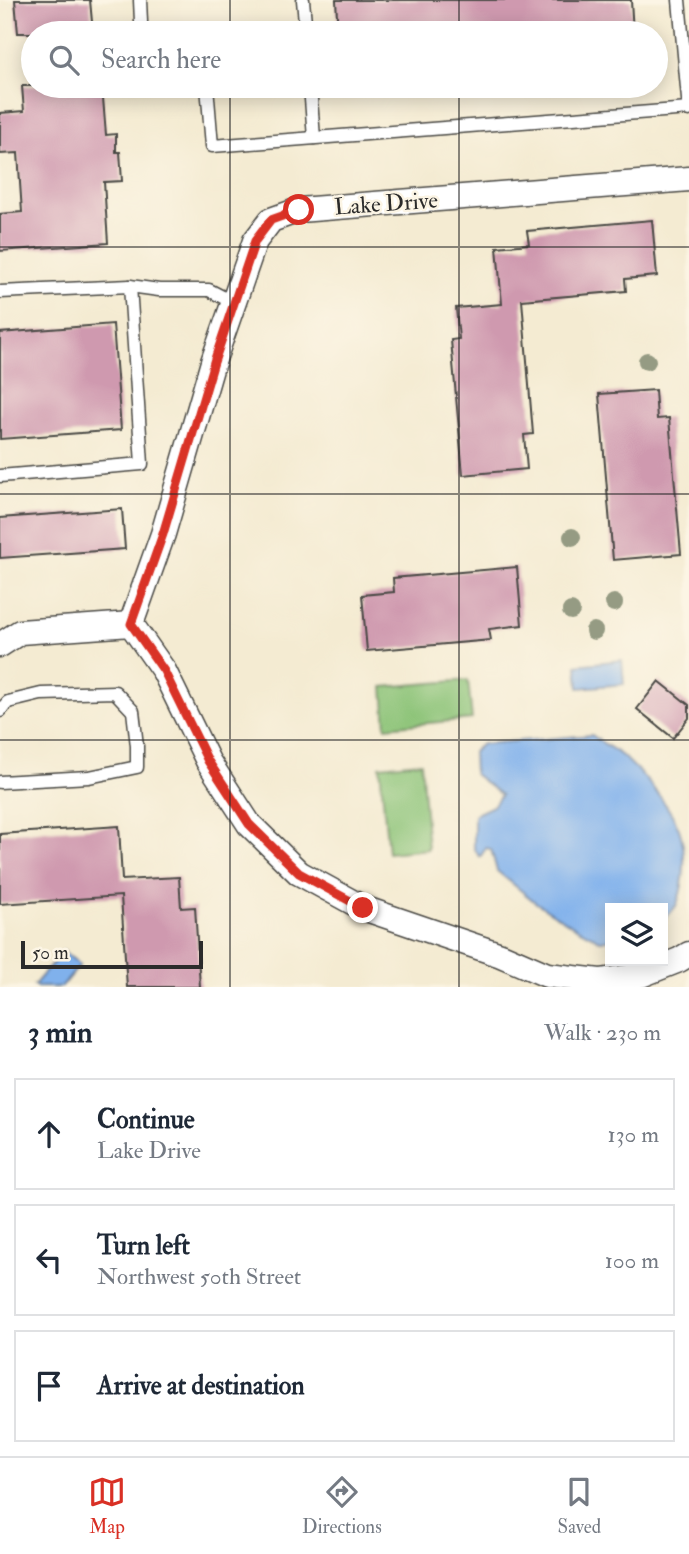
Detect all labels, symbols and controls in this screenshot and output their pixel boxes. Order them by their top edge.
search box [21,21,668,98]
icon: search [45,41,83,79]
text: Search here [101,44,221,76]
street label: Lake Drive [333,185,439,222]
route start [283,194,314,225]
route end [347,892,378,923]
map controls [605,903,668,966]
button: layers [605,903,668,966]
scale bar [21,938,203,970]
text: 50 m [32,941,69,965]
text: 3 min [28,1014,93,1051]
text: Walk · 230 m [544,1018,661,1047]
text: Continue [97,1104,195,1136]
icon: ahead [30,1115,68,1153]
text: 130 m [607,1120,659,1149]
text: Lake Drive [97,1136,201,1165]
text: Turn left [97,1230,190,1262]
icon: left [30,1241,68,1279]
text: 100 m [605,1246,659,1275]
text: Northwest 50th Street [97,1262,301,1291]
icon: arrive [30,1367,68,1405]
text: Arrive at destination [97,1370,305,1402]
tab: Map [88,1473,126,1539]
tab: Directions [302,1473,382,1539]
tab: Saved [558,1473,601,1539]

